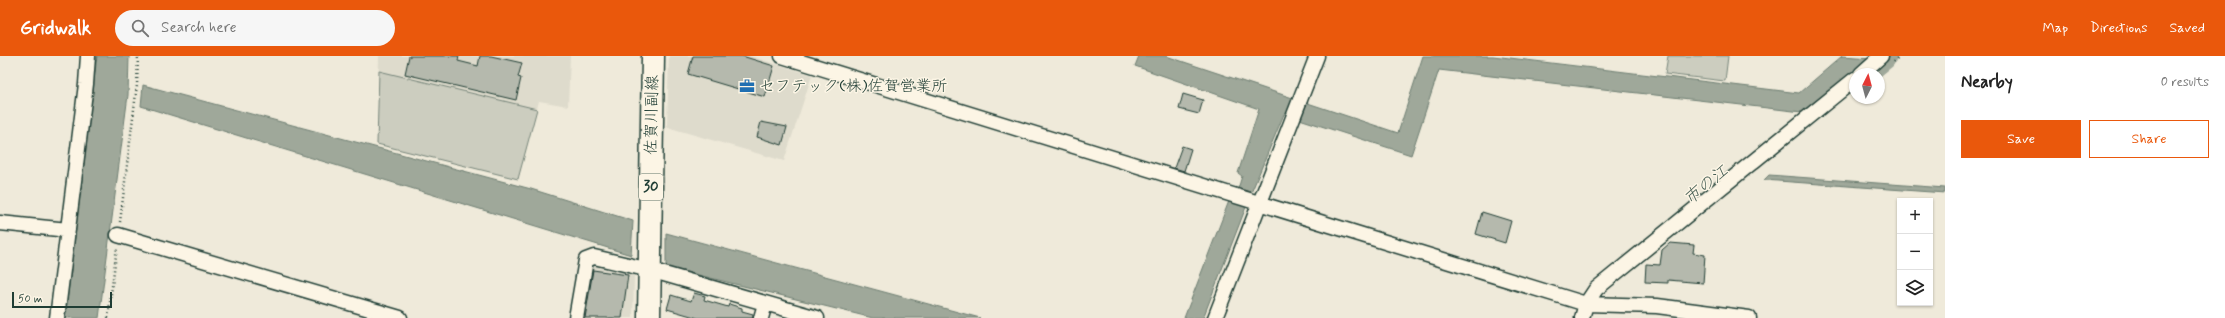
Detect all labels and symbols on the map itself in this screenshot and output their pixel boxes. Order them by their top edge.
north arrow [1849,68,1885,104]
street label: 佐賀川副線 [641,75,663,155]
place label: セフテック(株)佐賀営業所 [759,76,948,97]
office icon: セフテック(株)佐賀営業所 [738,77,756,95]
water label: 市の江 [1679,160,1734,210]
road number: 30 [639,174,663,200]
scale bar [12,290,112,309]

